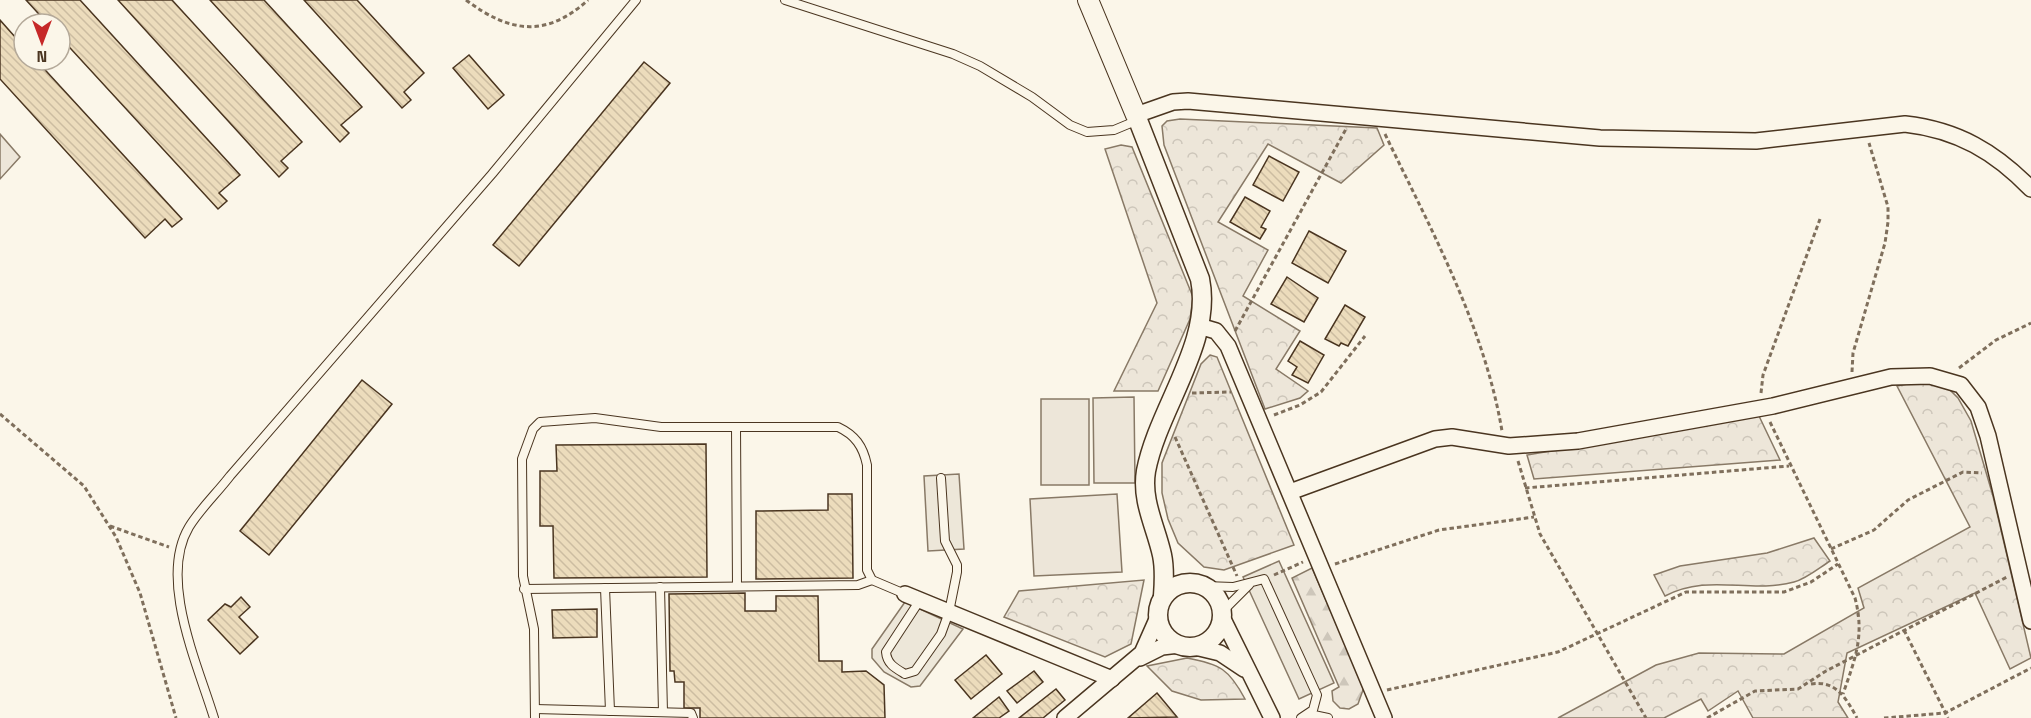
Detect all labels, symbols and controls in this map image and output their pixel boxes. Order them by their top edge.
north arrow [12,12,72,72]
text: N [37,46,47,67]

